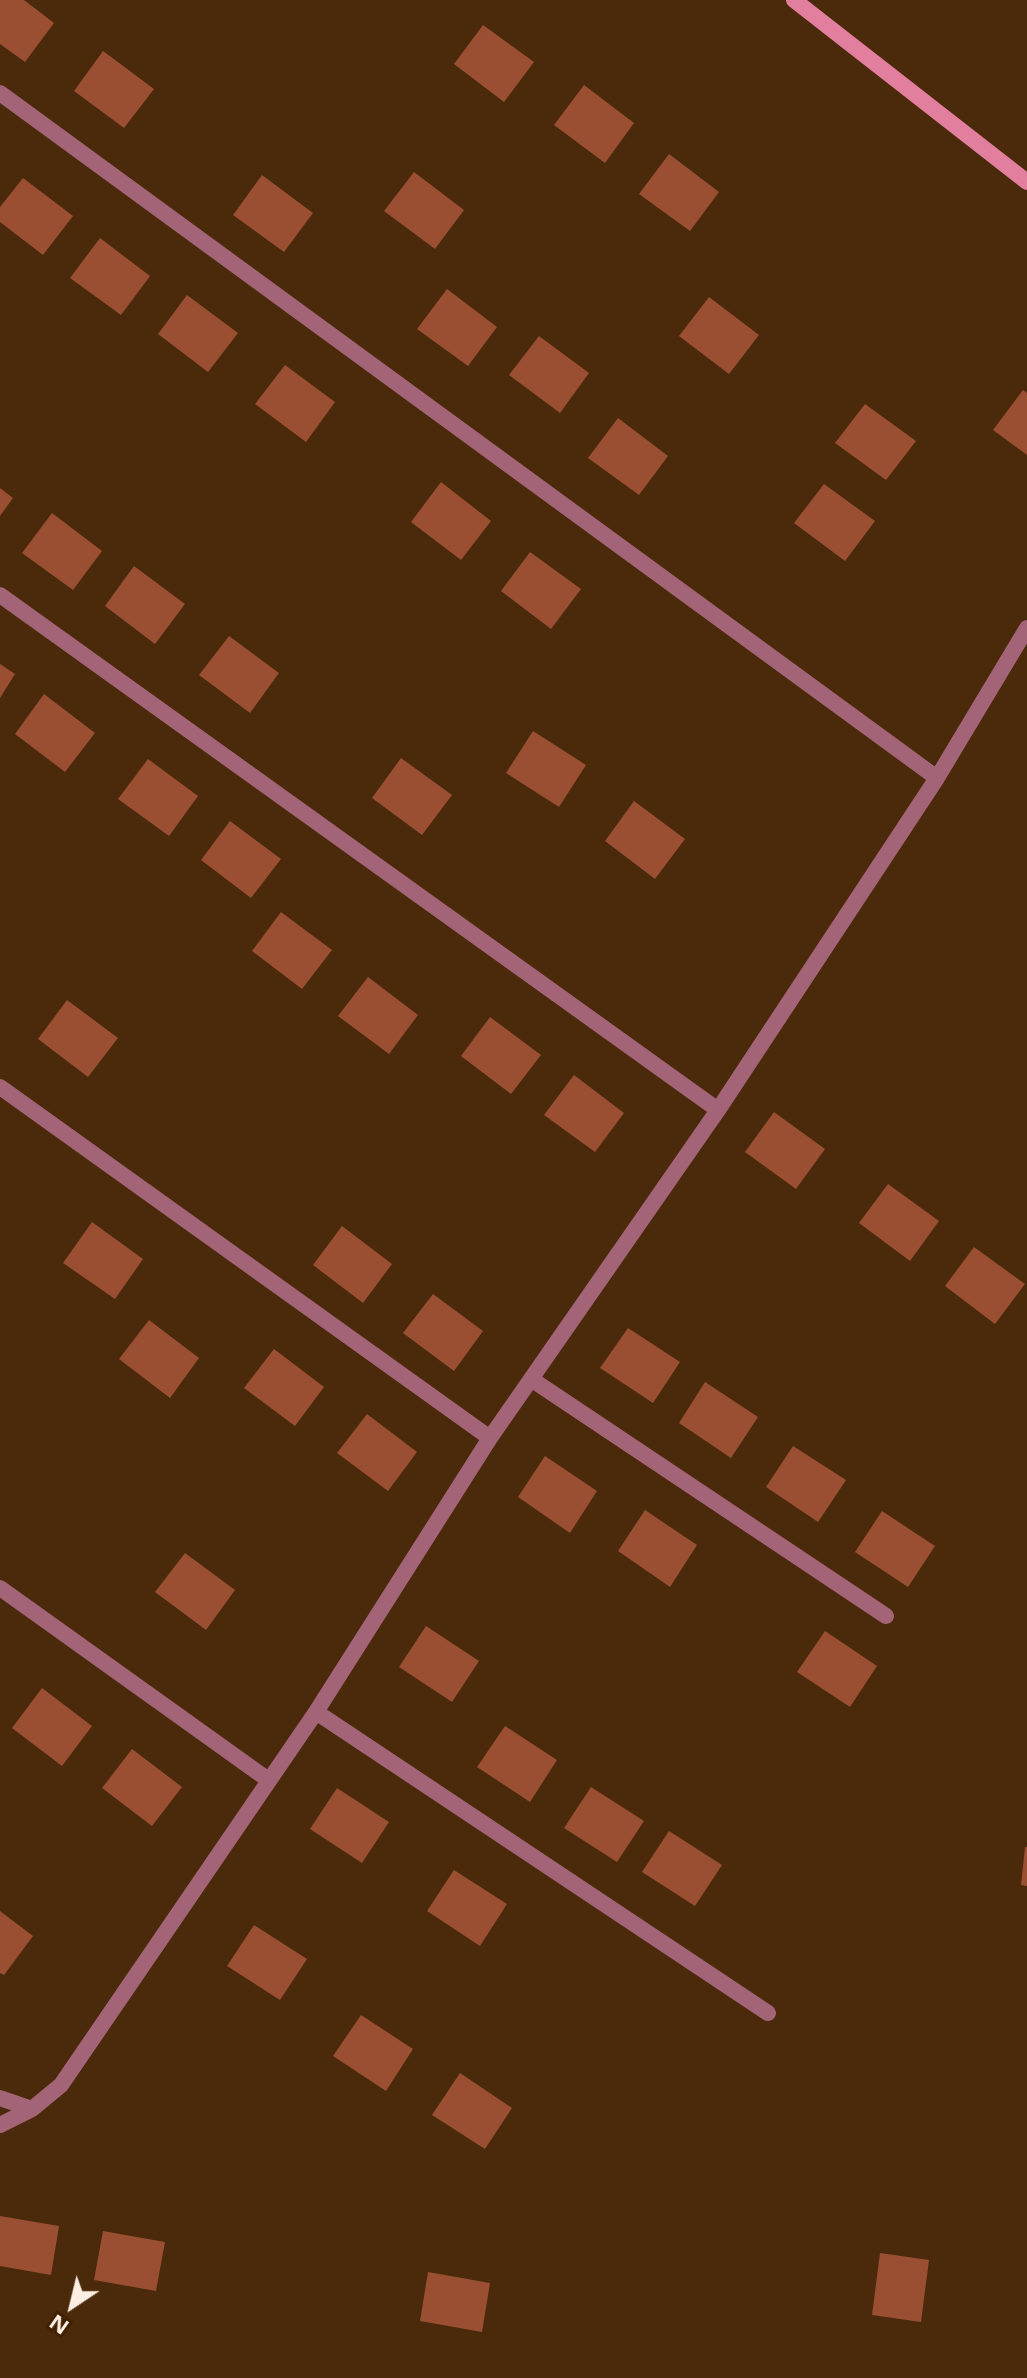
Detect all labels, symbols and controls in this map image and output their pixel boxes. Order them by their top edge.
north arrow [32,2266,112,2346]
text: N [42,2308,74,2343]

